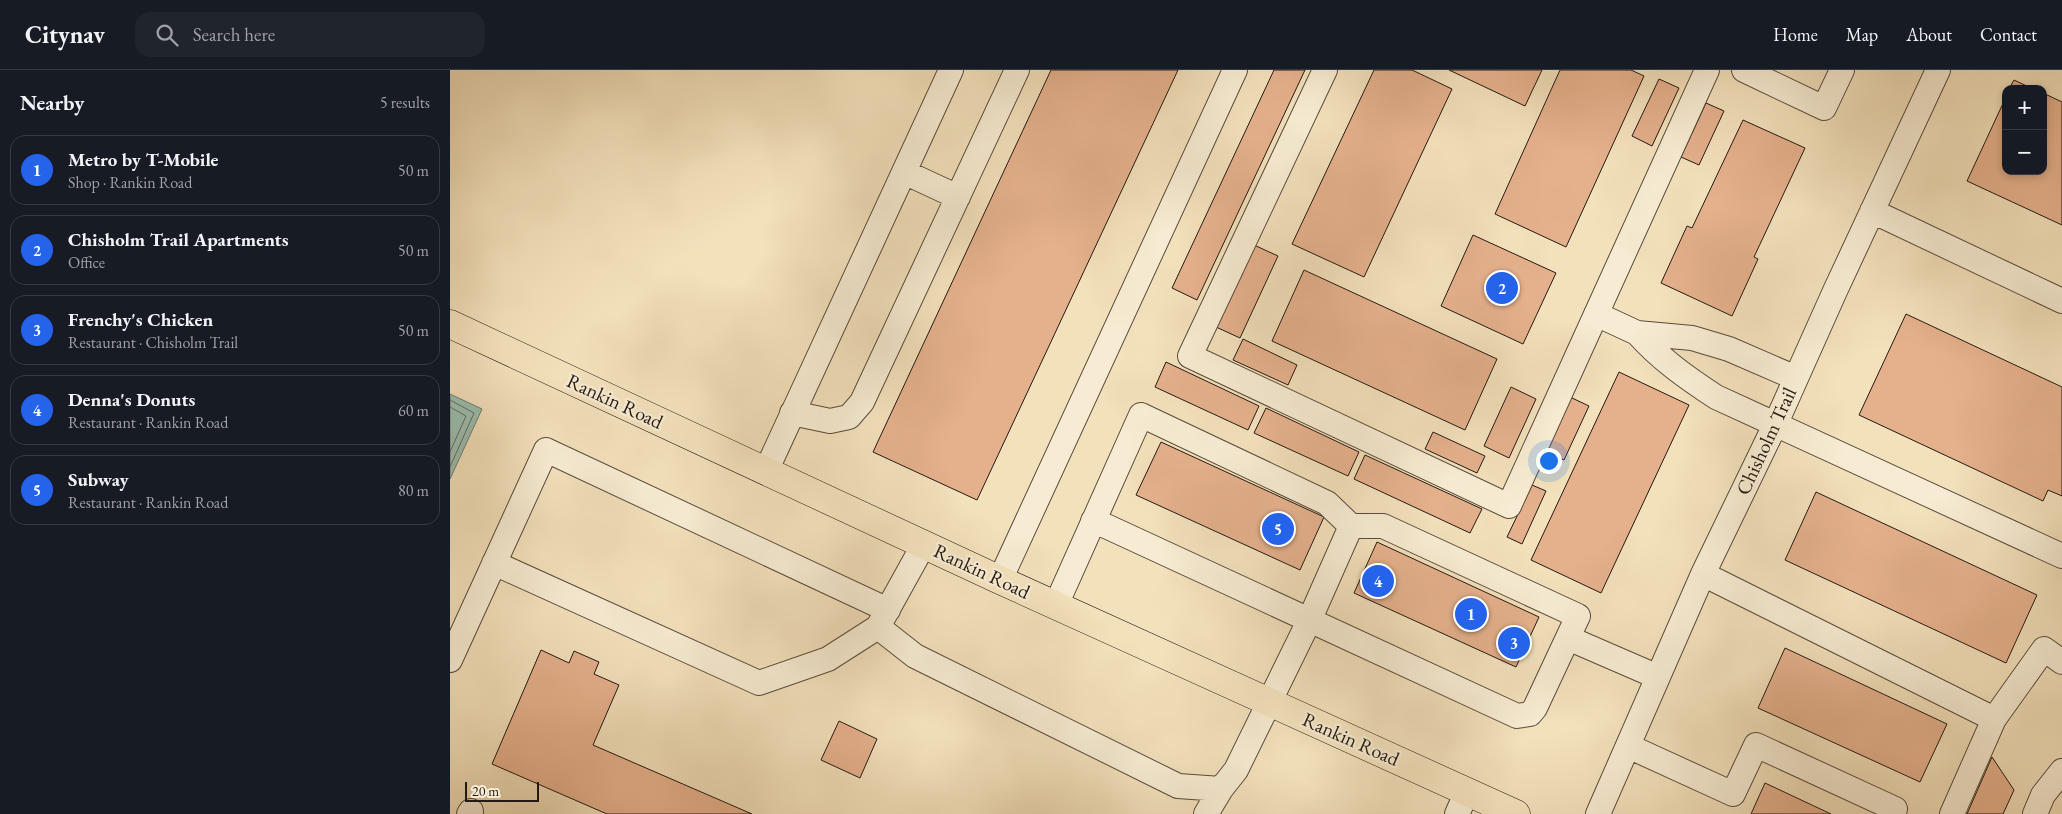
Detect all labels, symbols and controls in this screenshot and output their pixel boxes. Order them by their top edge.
search box [135,12,485,57]
text: Citynav [25,19,105,50]
icon: search [153,21,181,49]
text: Search here [193,22,275,47]
text: Home [1773,23,1818,46]
text: Map [1846,23,1878,46]
text: About [1906,23,1952,46]
text: Contact [1980,23,2037,46]
map controls [2002,85,2047,175]
button: + [2002,85,2047,130]
text: Nearby [20,89,84,116]
text: 5 results [380,92,430,113]
button: − [2002,130,2047,175]
text: Metro by T-Mobile [68,147,218,172]
text: 1 [33,160,41,181]
text: 50 m [398,160,429,181]
text: Shop · Rankin Road [68,172,192,193]
text: Chisholm Trail Apartments [68,227,289,252]
text: 2 [33,240,41,261]
text: 50 m [398,240,429,261]
text: Office [68,252,105,273]
pin: 2 [1486,269,1518,307]
text: Frenchy's Chicken [68,307,213,332]
text: 3 [33,320,41,341]
text: 50 m [398,320,429,341]
text: Restaurant · Chisholm Trail [68,332,238,353]
street label: Rankin Road [563,367,668,435]
street label: Chisholm Trail [1730,383,1802,499]
text: Denna's Donuts [68,387,195,412]
text: 4 [33,400,41,421]
text: 60 m [398,400,429,421]
text: Restaurant · Rankin Road [68,412,228,433]
your location [1536,448,1562,474]
text: Subway [68,467,129,492]
text: 5 [33,480,41,501]
text: 80 m [398,480,429,501]
text: Restaurant · Rankin Road [68,492,228,513]
pin: 5 [1262,510,1294,548]
street label: Rankin Road [930,537,1035,605]
pin: 4 [1362,562,1394,600]
pin: 1 [1455,595,1487,633]
pin: 3 [1498,624,1530,662]
street label: Rankin Road [1298,706,1404,772]
scale bar [465,779,539,802]
text: 20 m [472,782,499,800]

